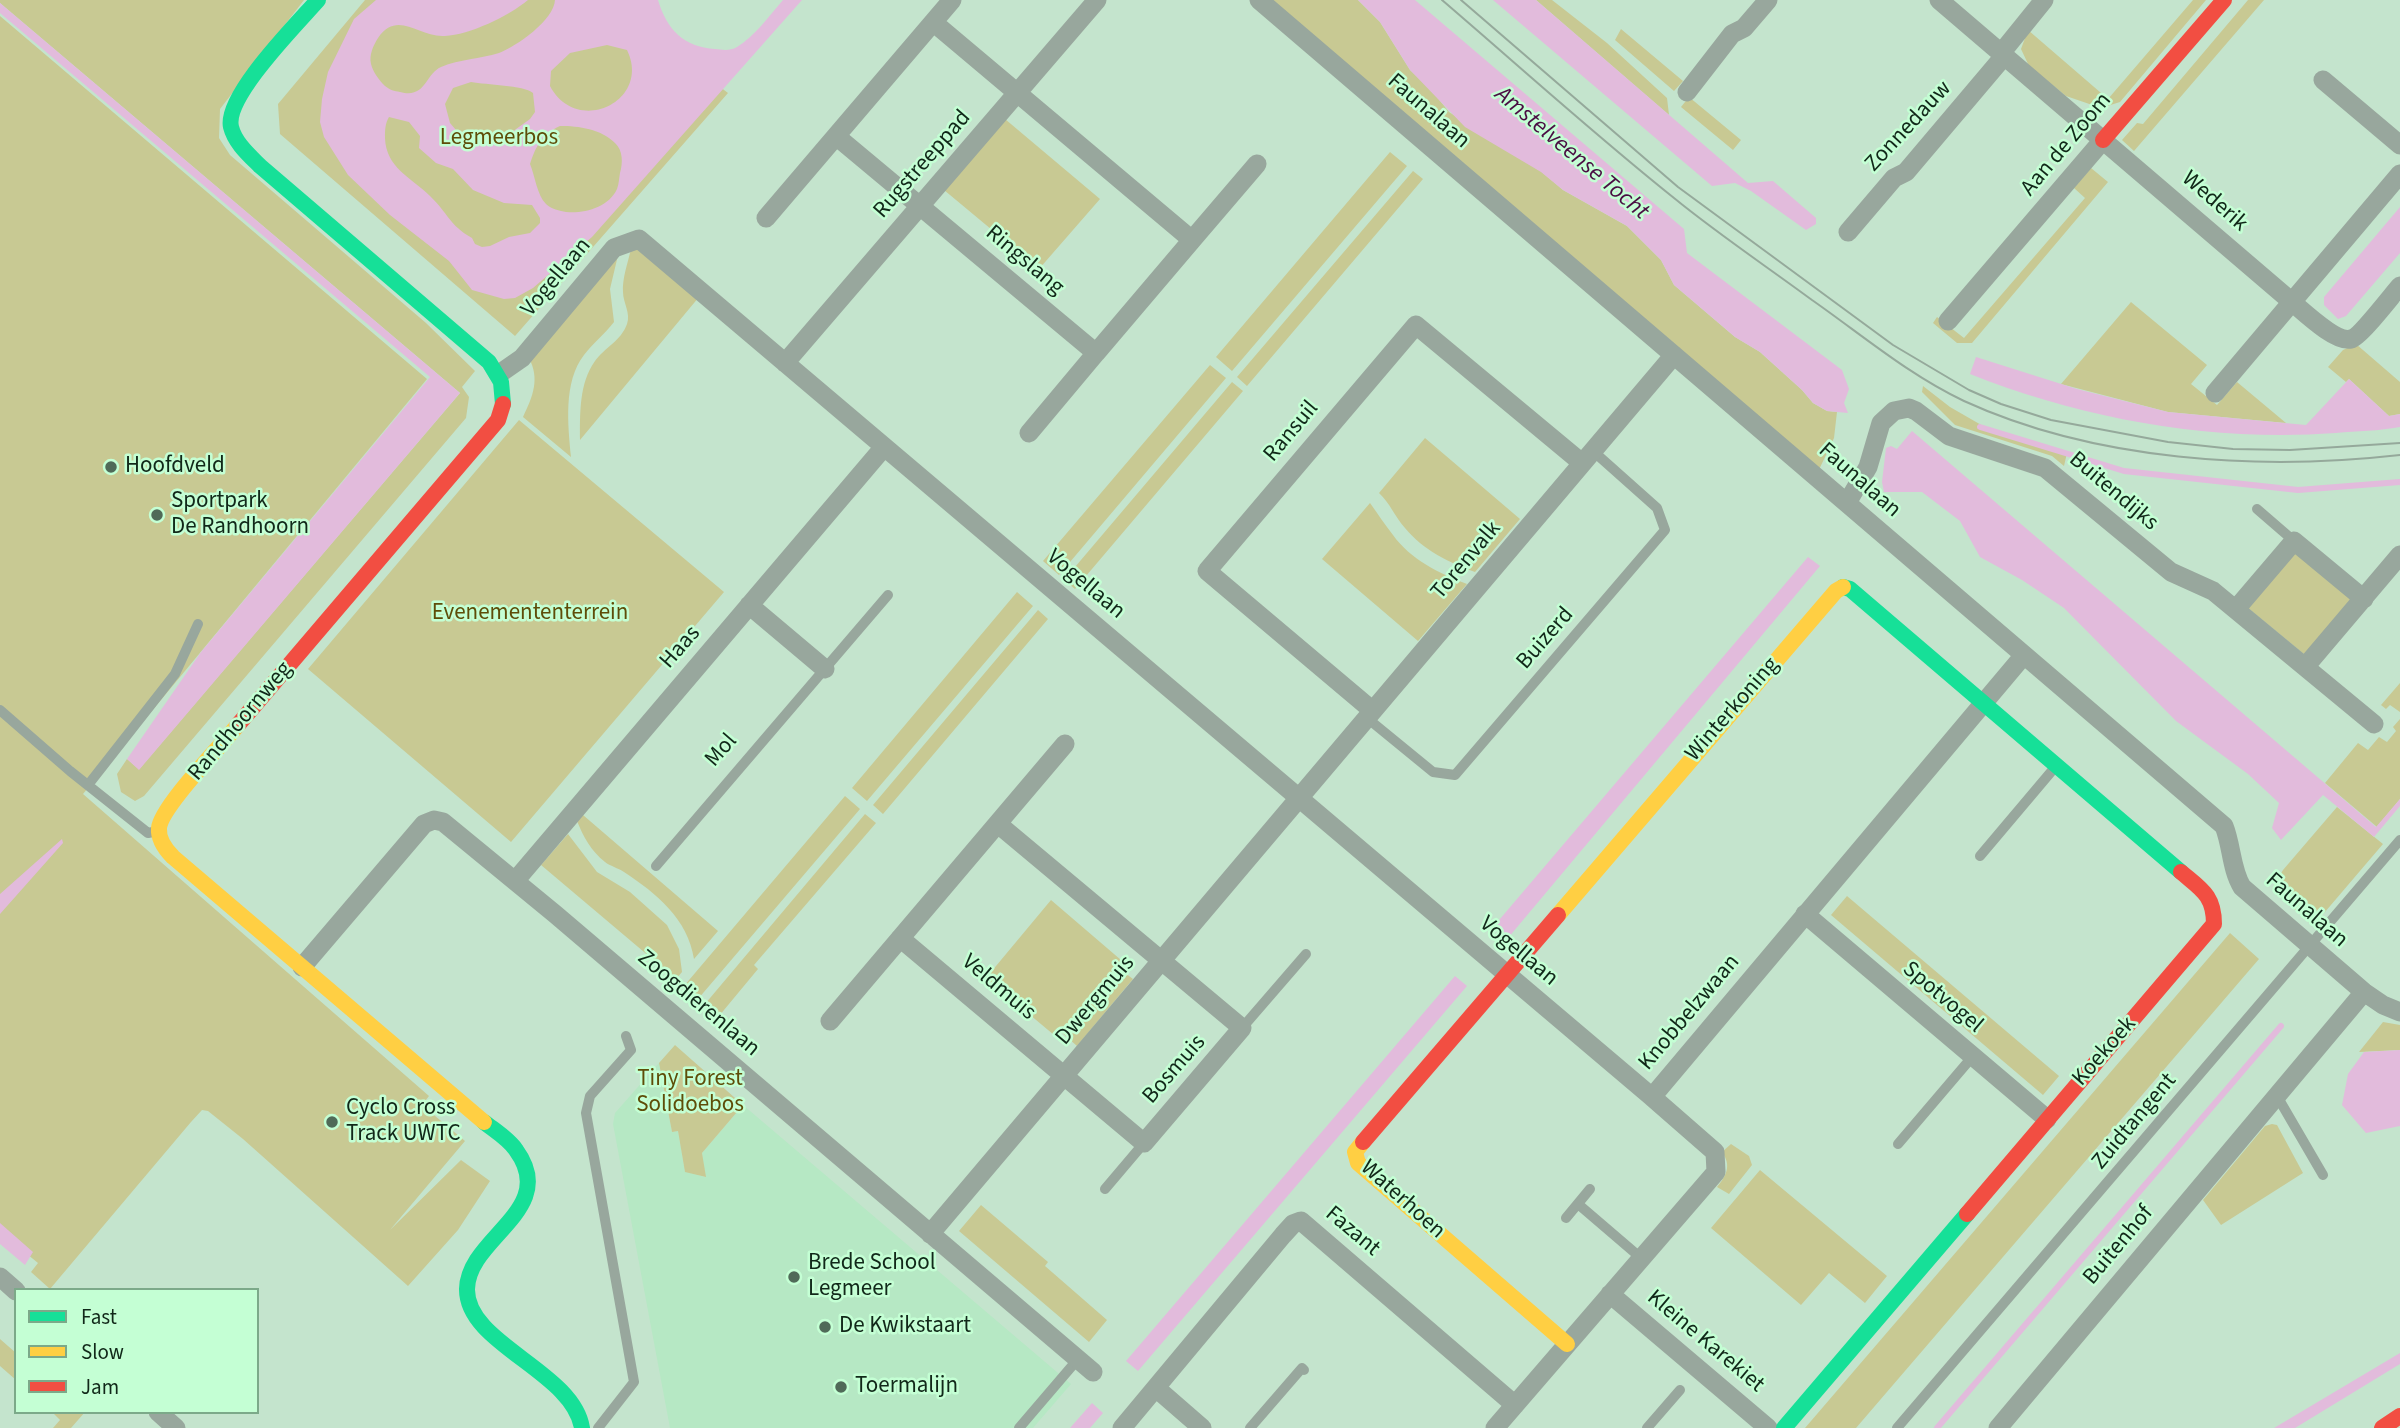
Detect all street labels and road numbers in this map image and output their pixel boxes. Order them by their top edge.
street label: Faunalaan [1381,69,1475,155]
street label: Zonnedauw [1860,76,1958,178]
street label: Aan de Zoom [2016,88,2118,202]
street label: Rugstreeppad [869,105,977,225]
street label: Wederik [2175,166,2253,238]
street label: Ringslang [979,220,1069,302]
street label: Vogellaan [516,233,598,323]
street label: Ransuil [1259,396,1325,468]
street label: Faunalaan [1812,438,1906,524]
street label: Buitendijks [2063,447,2163,537]
street label: Torenvalk [1426,516,1508,606]
street label: Vogellaan [1040,544,1130,626]
street label: Buizerd [1512,602,1580,676]
street label: Haas [655,621,707,675]
street label: Winterkoning [1680,652,1786,768]
street label: Randhoornweg [183,657,299,787]
street label: Mol [700,729,744,773]
street label: Faunalaan [2259,868,2353,954]
street label: Vogellaan [1473,911,1563,993]
street label: Zoogdierenlaan [631,945,765,1063]
street label: Veldmuis [955,949,1041,1027]
street label: Knobbelzwaan [1633,949,1747,1077]
street label: Dwergmuis [1051,951,1141,1051]
street label: Spotvogel [1896,956,1988,1040]
street label: Koekoek [2067,1012,2143,1092]
street label: Bosmuis [1138,1030,1212,1110]
street label: Zuidtangent [2087,1068,2183,1176]
street label: Waterhoen [1354,1155,1450,1245]
street label: Fazant [1319,1201,1385,1263]
street label: Buitenhof [2078,1201,2160,1291]
street label: Kleine Karekiet [1641,1285,1769,1399]

